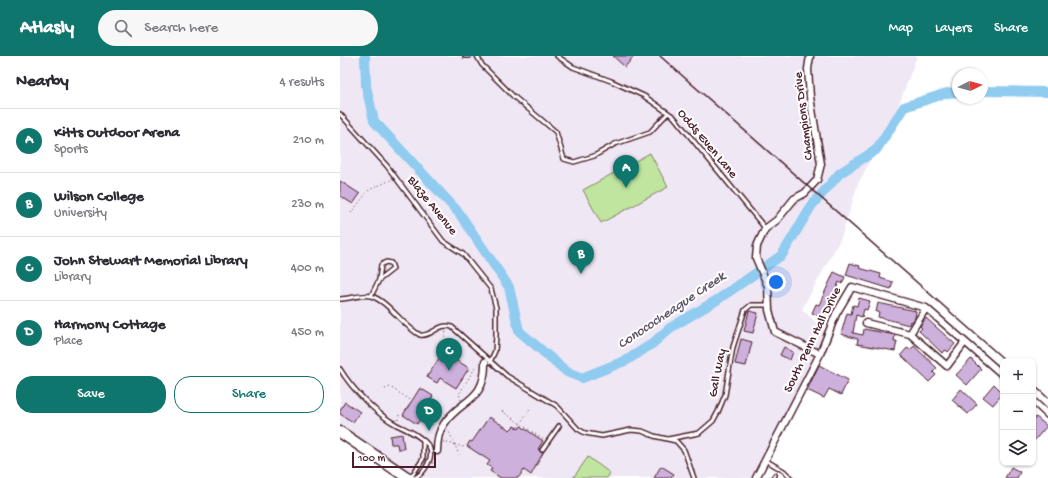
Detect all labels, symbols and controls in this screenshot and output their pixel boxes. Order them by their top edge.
search box [98,10,378,46]
text: Atlasly [20,17,74,40]
icon: search [112,17,134,39]
text: Search here [144,19,218,37]
text: Map [889,20,913,37]
text: Layers [935,20,972,37]
text: Share [994,20,1028,37]
north arrow [952,68,988,104]
street label: Champions Drive [791,71,817,161]
text: Nearby [16,72,69,92]
text: 4 results [280,75,324,90]
street label: Odds Even Lane [674,106,740,182]
text: Kitts Outdoor Arena [54,124,180,142]
text: A [25,133,33,148]
text: 210 m [293,133,324,148]
text: Sports [54,142,88,157]
pin: A [613,155,639,188]
street label: Blaze Avenue [403,173,460,239]
text: Wilson College [54,188,144,206]
text: B [26,197,32,212]
text: 230 m [291,197,324,212]
text: University [54,206,107,221]
pin: B [568,241,594,274]
text: John Stewart Memorial Library [54,252,248,270]
text: C [25,261,33,276]
text: 400 m [291,261,324,276]
water label: Conococheague Creek [615,268,731,353]
text: Library [54,270,91,285]
your location [766,272,786,292]
street label: South Penn Hall Drive [781,285,845,395]
text: Harmony Cottage [54,316,165,334]
text: D [25,325,33,340]
text: 450 m [291,325,324,340]
text: Place [54,334,82,349]
pin: C [436,338,462,371]
street label: Gall Way [706,347,730,398]
map controls [1000,358,1036,466]
button: + [1000,358,1036,394]
button: Save [16,376,166,413]
button: Share [174,376,324,413]
button: − [1000,394,1036,430]
pin: D [416,398,442,431]
button: layers [1000,430,1036,466]
scale bar [352,450,436,469]
text: 100 m [358,453,385,465]

